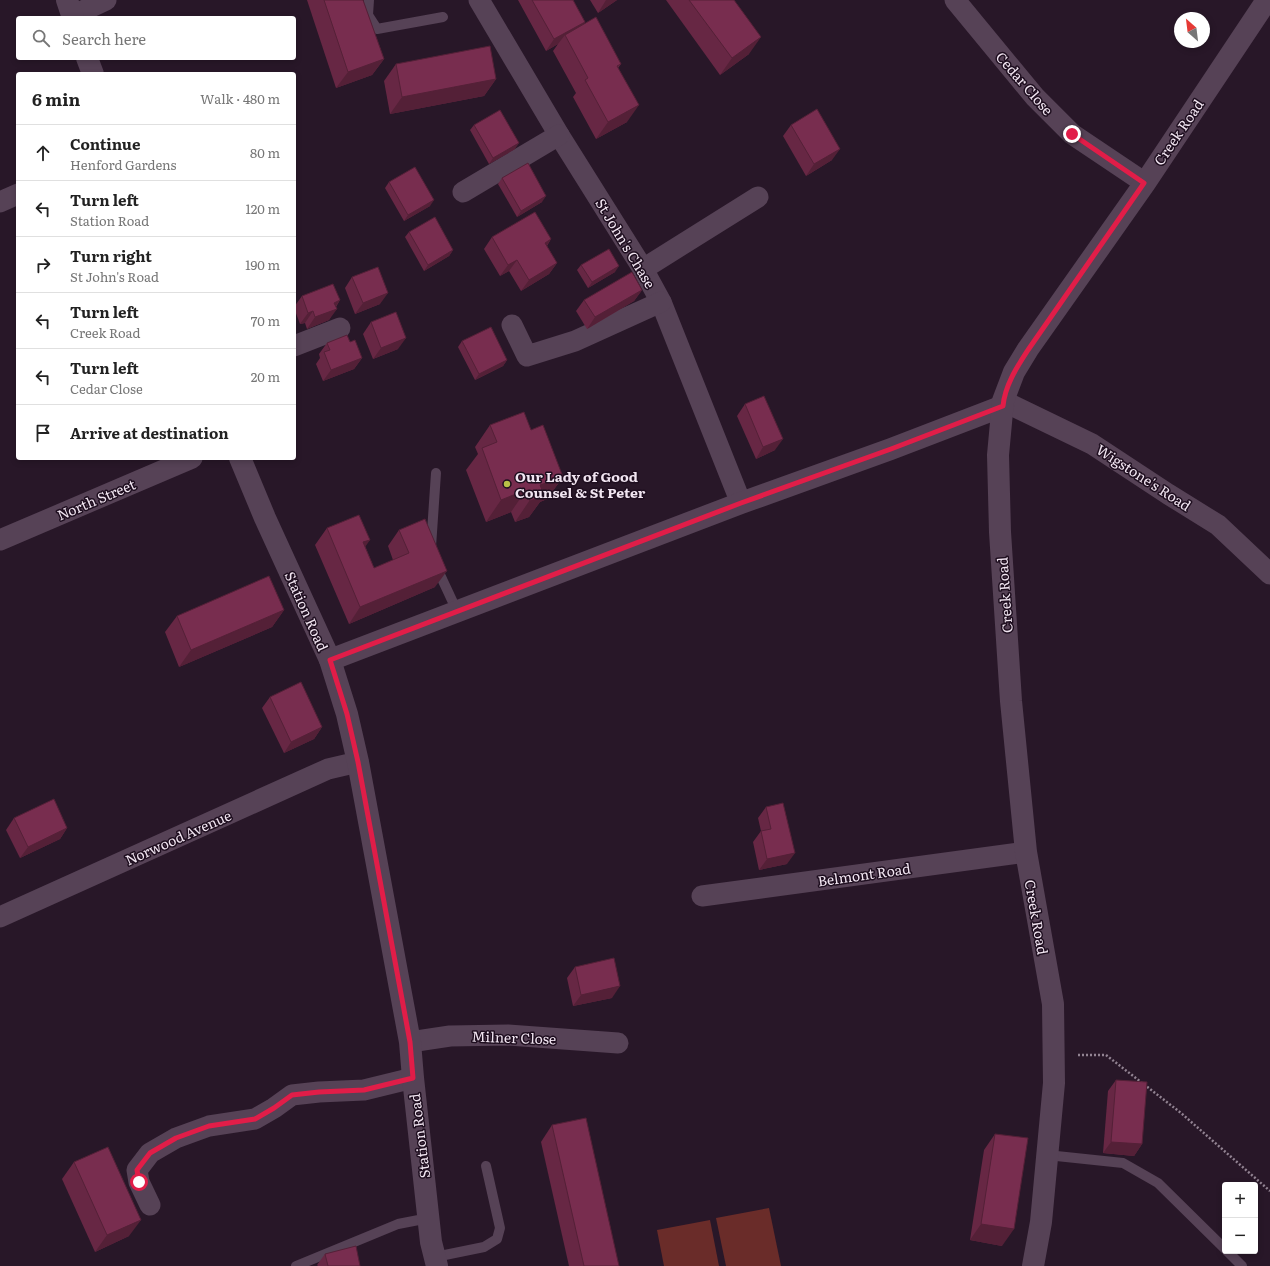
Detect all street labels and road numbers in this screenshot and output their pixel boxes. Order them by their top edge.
street label: Cedar Close [992,47,1058,119]
street label: Creek Road [1148,95,1208,169]
street label: St John's Chase [591,194,661,292]
street label: Wigstone's Road [1093,439,1196,515]
street label: North Street [54,473,139,525]
street label: Creek Road [991,556,1017,634]
street label: Station Road [281,568,334,654]
street label: Norwood Avenue [122,805,234,869]
street label: Belmont Road [816,858,912,890]
street label: Creek Road [1021,878,1054,957]
street label: Milner Close [471,1026,557,1048]
street label: Station Road [404,1092,434,1180]

